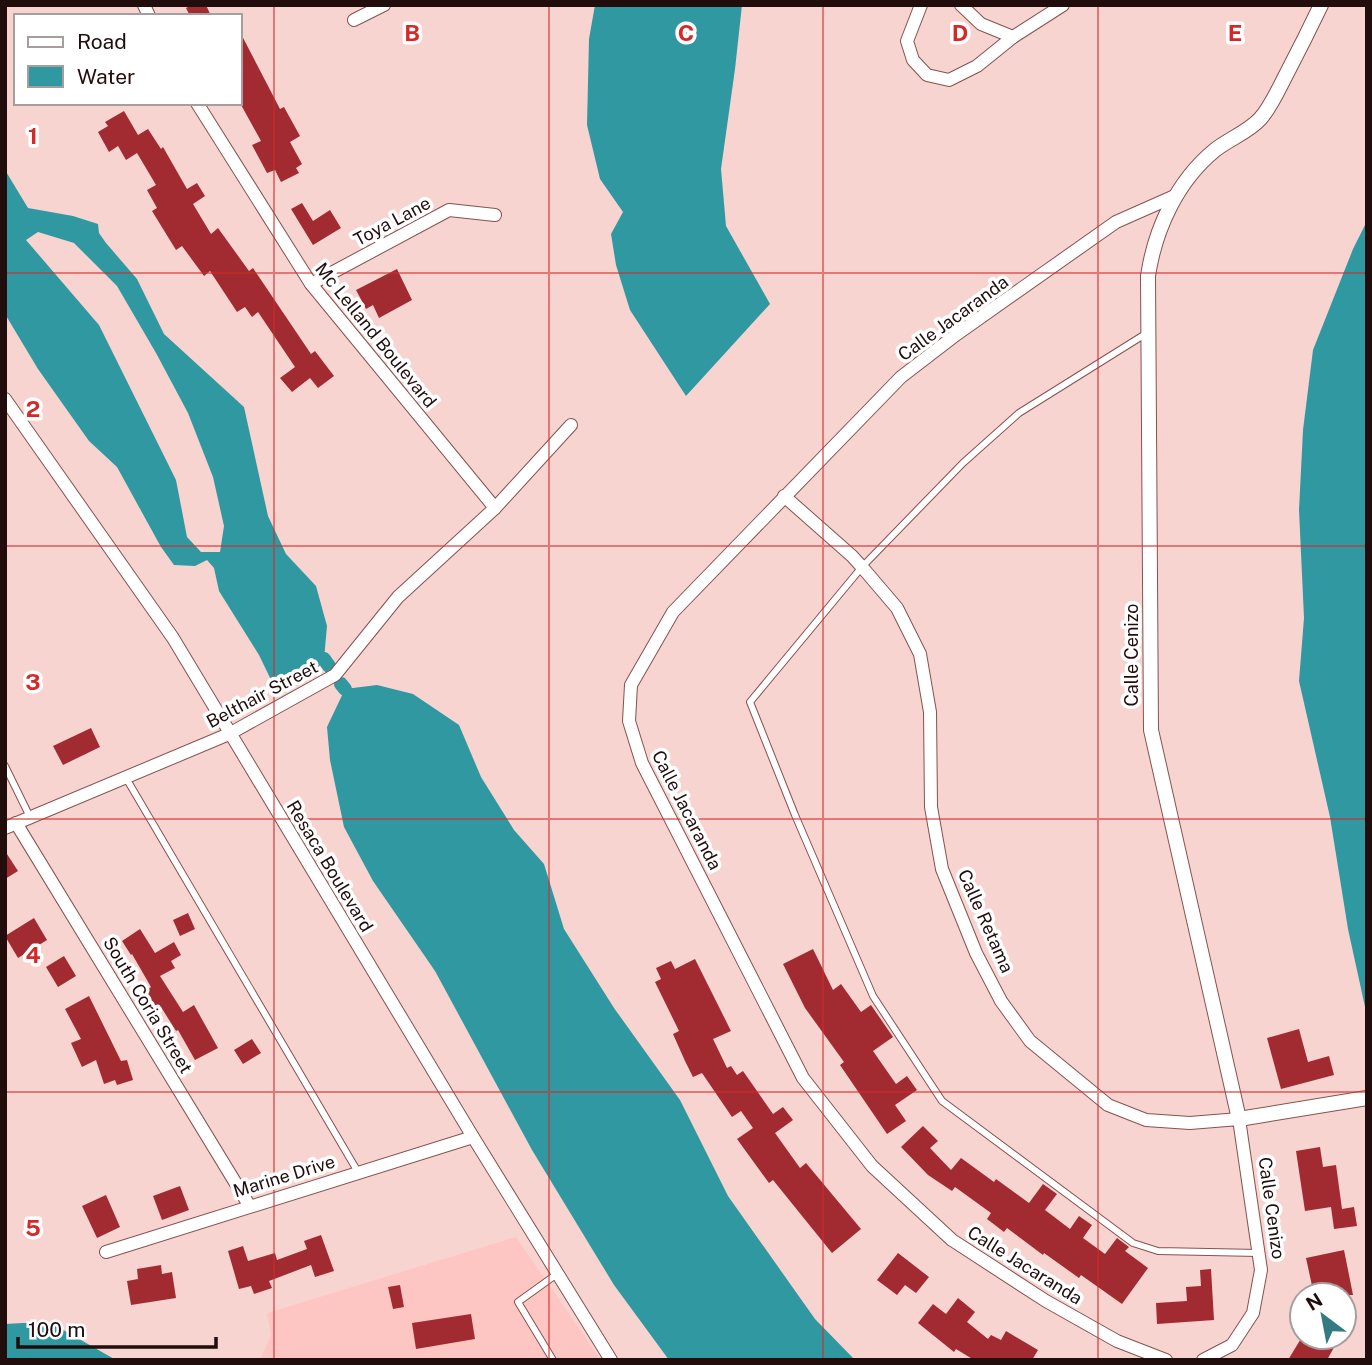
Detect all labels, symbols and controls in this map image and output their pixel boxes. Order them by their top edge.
legend [14,14,242,105]
text: B [404,19,420,46]
text: C [678,19,694,46]
text: D [952,19,968,46]
text: E [1228,19,1242,46]
text: Road [77,29,127,54]
text: Water [77,64,135,89]
text: 1 [28,122,38,149]
street label: Toya Lane [350,192,434,250]
street label: Mc Lelland Boulevard [311,258,441,412]
street label: Calle Jacaranda [894,271,1012,365]
text: 2 [26,395,40,422]
street label: Calle Cenizo [1121,603,1142,707]
street label: Belthair Street [203,656,321,732]
text: 3 [25,668,41,695]
street label: Calle Jacaranda [648,747,726,873]
street label: Resaca Boulevard [283,797,377,935]
street label: Calle Retama [954,866,1018,976]
street label: South Coria Street [99,933,197,1077]
text: 4 [25,941,41,968]
street label: Marine Drive [231,1151,337,1201]
street label: Calle Cenizo [1254,1156,1290,1260]
text: 5 [25,1214,41,1241]
street label: Calle Jacaranda [964,1221,1086,1309]
north arrow [1288,1281,1358,1351]
text: N [1302,1288,1326,1315]
scale bar [18,1306,215,1350]
text: 100 m [28,1317,85,1342]

